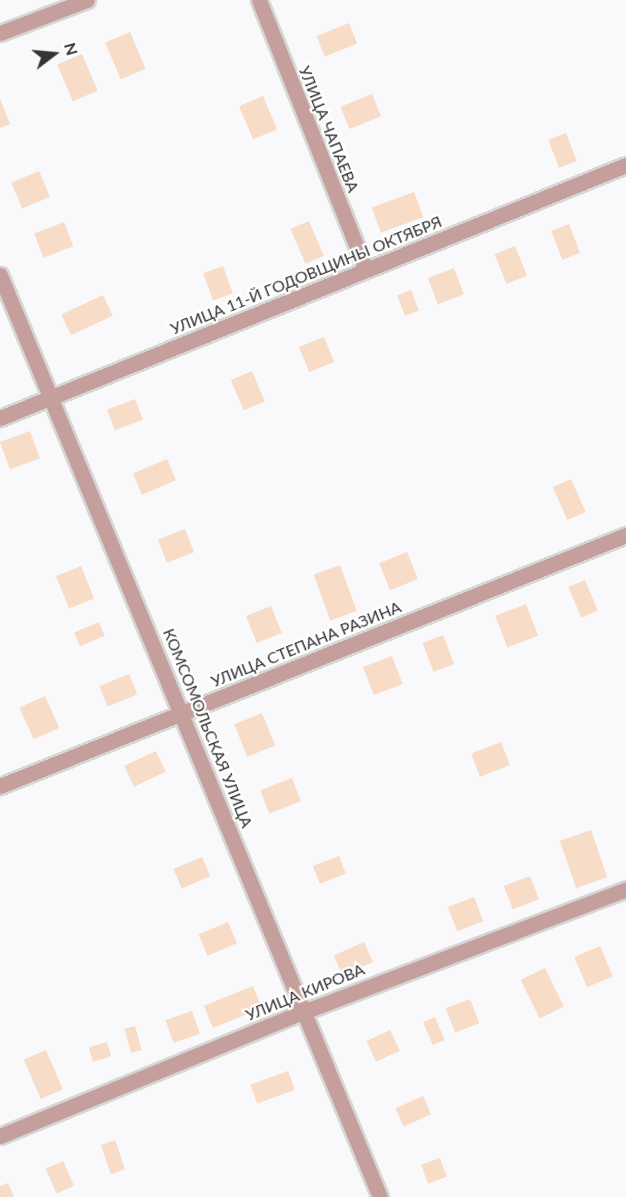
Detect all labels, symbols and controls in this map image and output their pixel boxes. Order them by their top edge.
north arrow [24,24,84,84]
text: N [61,40,83,57]
street label: УЛИЦА ЧАПАЕВА [295,63,363,195]
street label: УЛИЦА 11-Й ГОДОВЩИНЫ ОКТЯБРЯ [168,212,444,338]
street label: УЛИЦА СТЕПАНА РАЗИНА [208,597,404,691]
street label: КОМСОМОЛЬСКАЯ УЛИЦА [159,626,257,830]
street label: УЛИЦА КИРОВА [243,959,367,1025]

